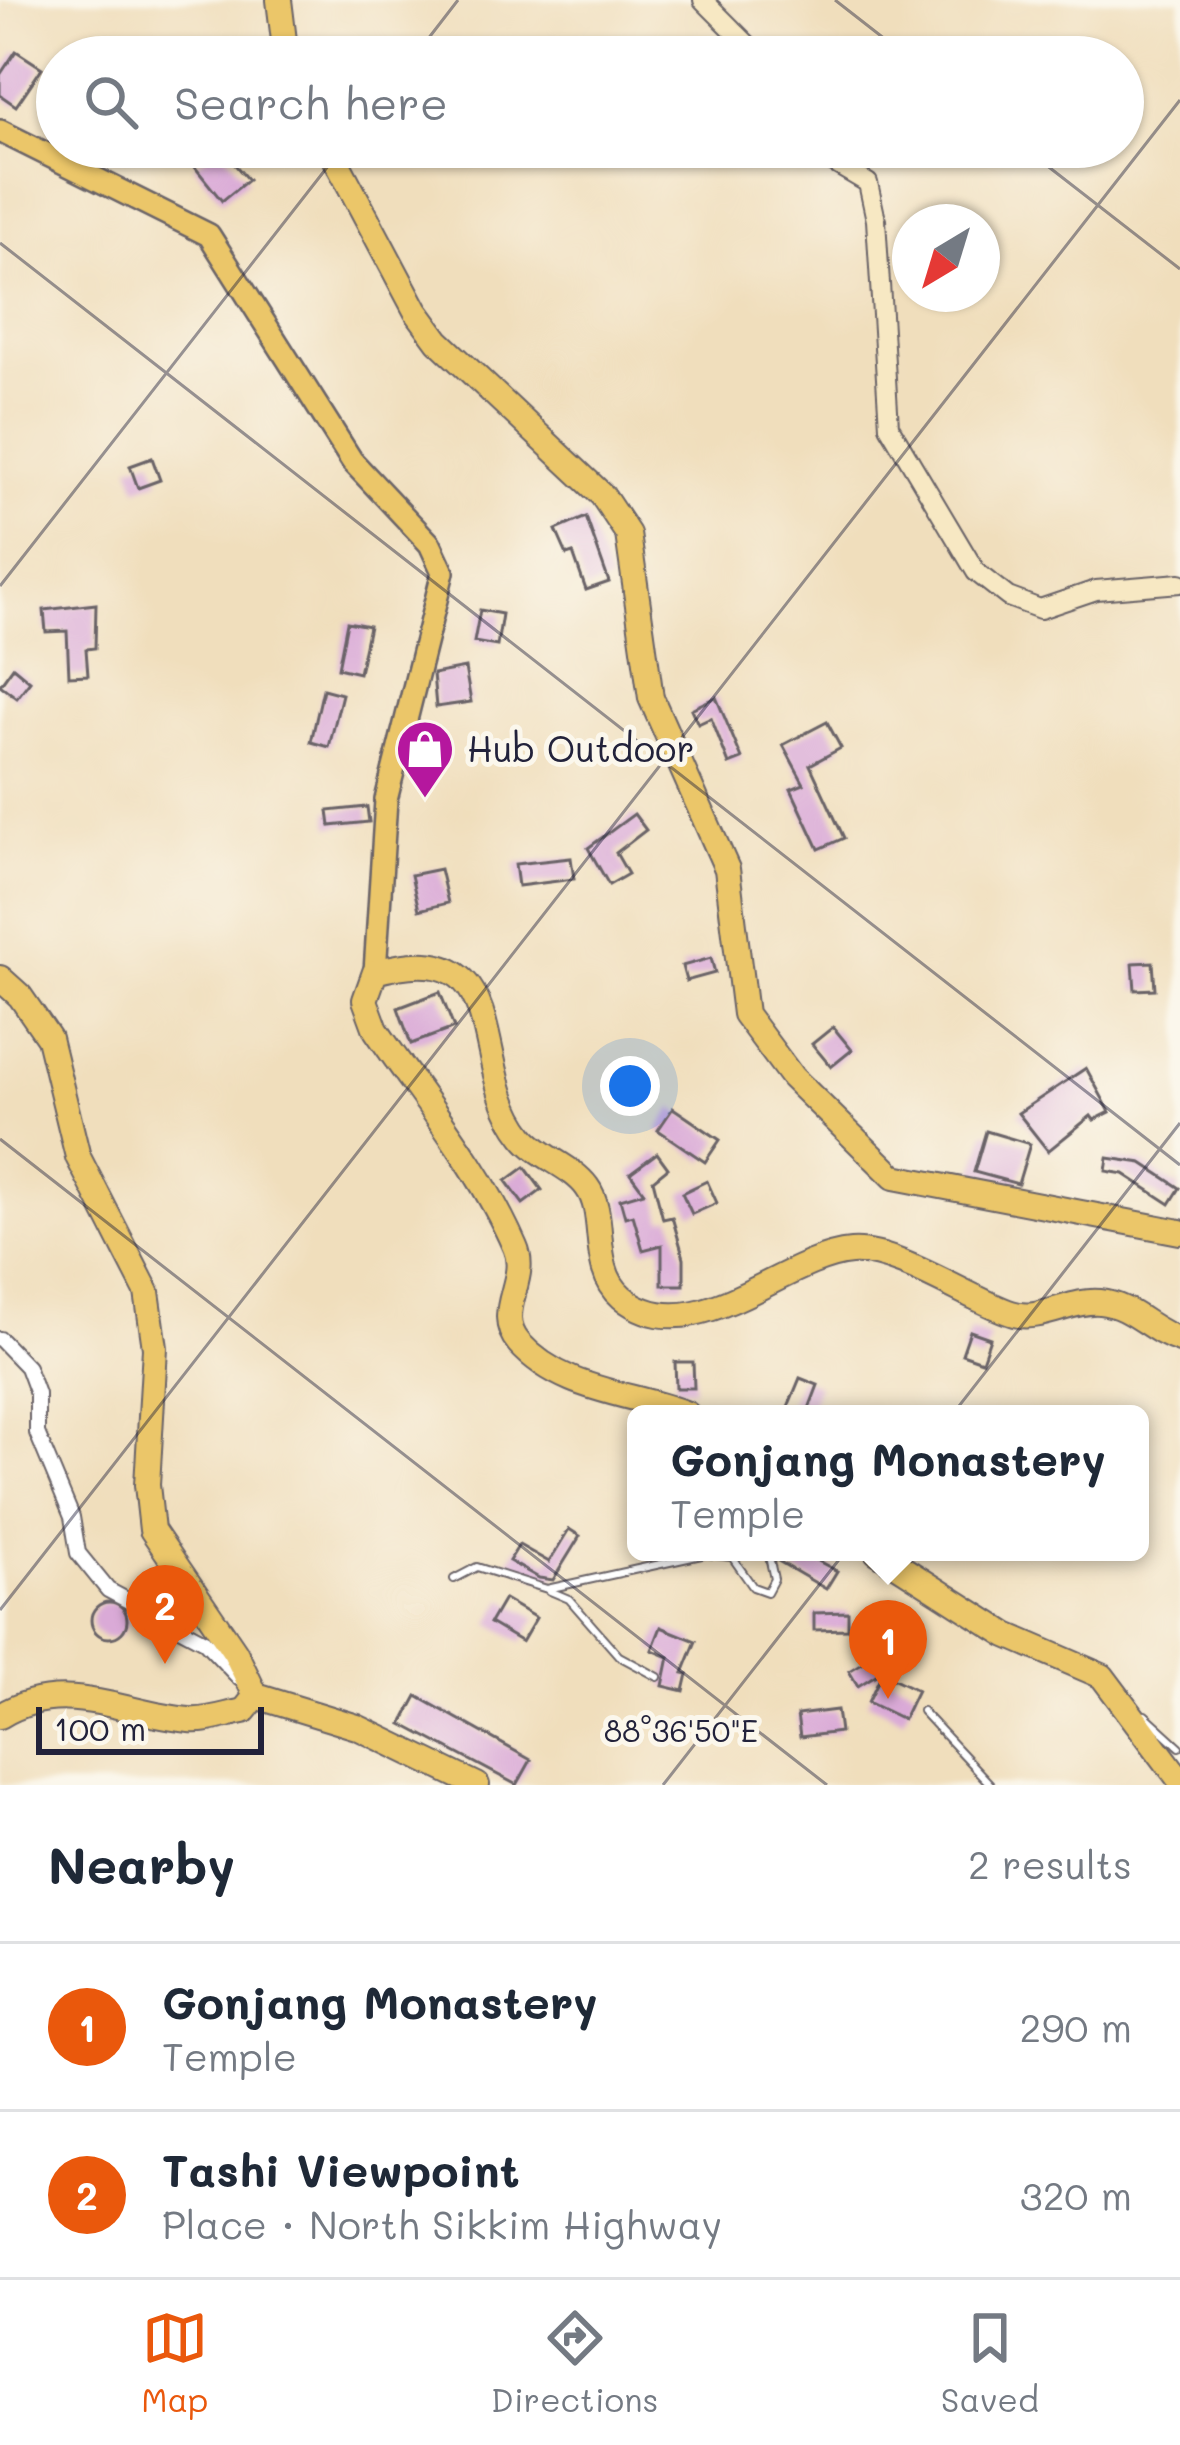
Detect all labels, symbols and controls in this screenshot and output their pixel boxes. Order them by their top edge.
search box [36,36,1144,168]
icon: search [78,69,144,135]
text: Search here [174,73,448,131]
north arrow [892,204,1000,312]
shop icon: Hub Outdoor [394,718,456,800]
place label: Hub Outdoor [467,724,694,771]
your location [600,1056,660,1116]
popup [627,1405,1149,1561]
text: Gonjang Monastery [670,1429,1106,1487]
text: Temple [670,1487,805,1538]
pin: 2 [126,1565,204,1664]
pin: 1 [849,1600,927,1699]
scale bar [36,1701,264,1754]
text: 100 m [54,1706,146,1749]
text: 88°36'50"E [604,1710,758,1750]
text: Nearby [48,1830,235,1897]
text: 2 results [968,1838,1132,1889]
text: Gonjang Monastery [162,1972,598,2030]
text: 1 [78,2001,96,2052]
text: 290 m [1020,2001,1132,2052]
text: Temple [162,2030,297,2081]
text: Tashi Viewpoint [162,2140,520,2198]
text: 2 [76,2169,98,2220]
text: 320 m [1020,2169,1132,2220]
text: Place · North Sikkim Highway [162,2198,722,2249]
tab: Map [141,2305,208,2420]
tab: Directions [491,2305,658,2420]
tab: Saved [941,2305,1039,2420]

